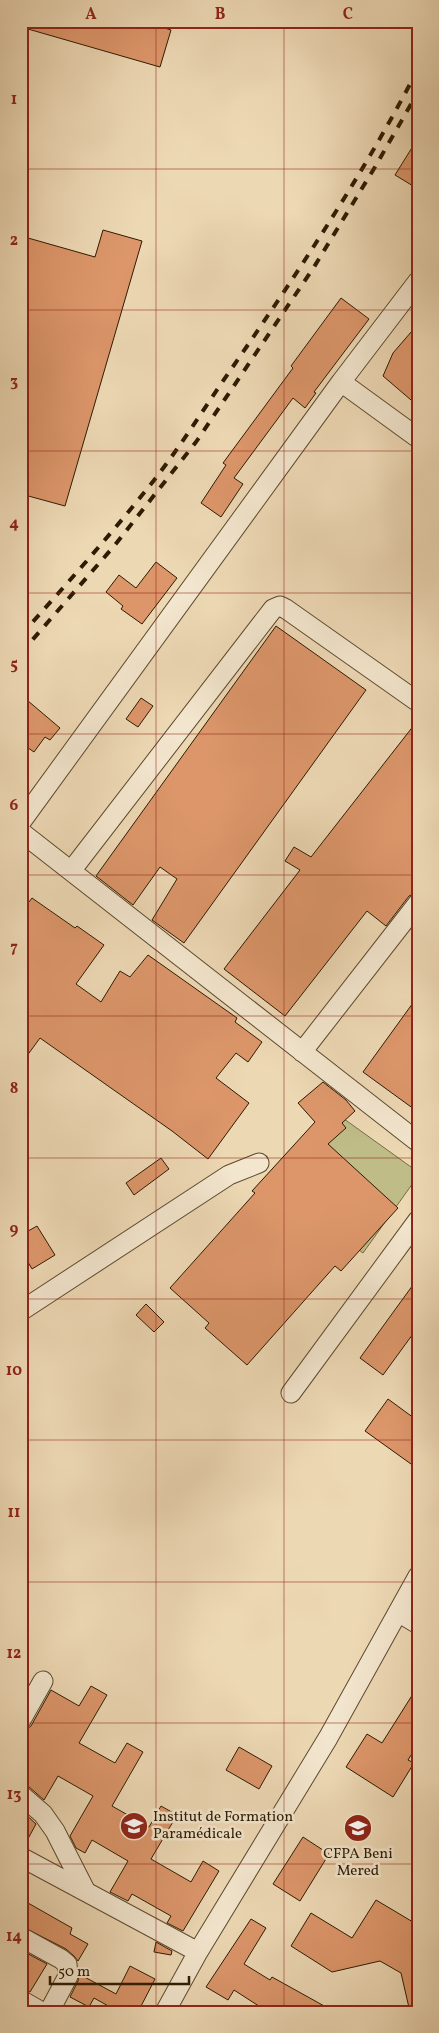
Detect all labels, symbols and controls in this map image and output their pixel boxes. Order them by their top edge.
text: A [85,4,97,26]
text: B [215,4,226,26]
text: C [343,4,353,26]
text: 1 [11,89,17,111]
text: 2 [10,230,18,252]
text: 3 [10,371,18,393]
text: 4 [9,513,19,535]
text: 5 [10,654,18,676]
text: 6 [10,795,19,817]
text: 7 [10,937,18,959]
text: 8 [10,1078,18,1100]
text: 9 [10,1219,19,1241]
text: 10 [6,1360,22,1382]
text: 11 [8,1502,20,1524]
text: 12 [7,1643,21,1665]
text: 13 [7,1784,21,1806]
place label: Institut de Formation Paramédicale [153,1807,293,1845]
school or university icon: Institut de Formation Paramédicale [119,1811,149,1841]
school or university icon: CFPA Beni Mered [343,1813,373,1843]
place label: CFPA Beni Mered [323,1844,393,1882]
text: 14 [6,1926,22,1948]
scale bar [50,1953,189,1985]
text: 50 m [58,1962,90,1983]

